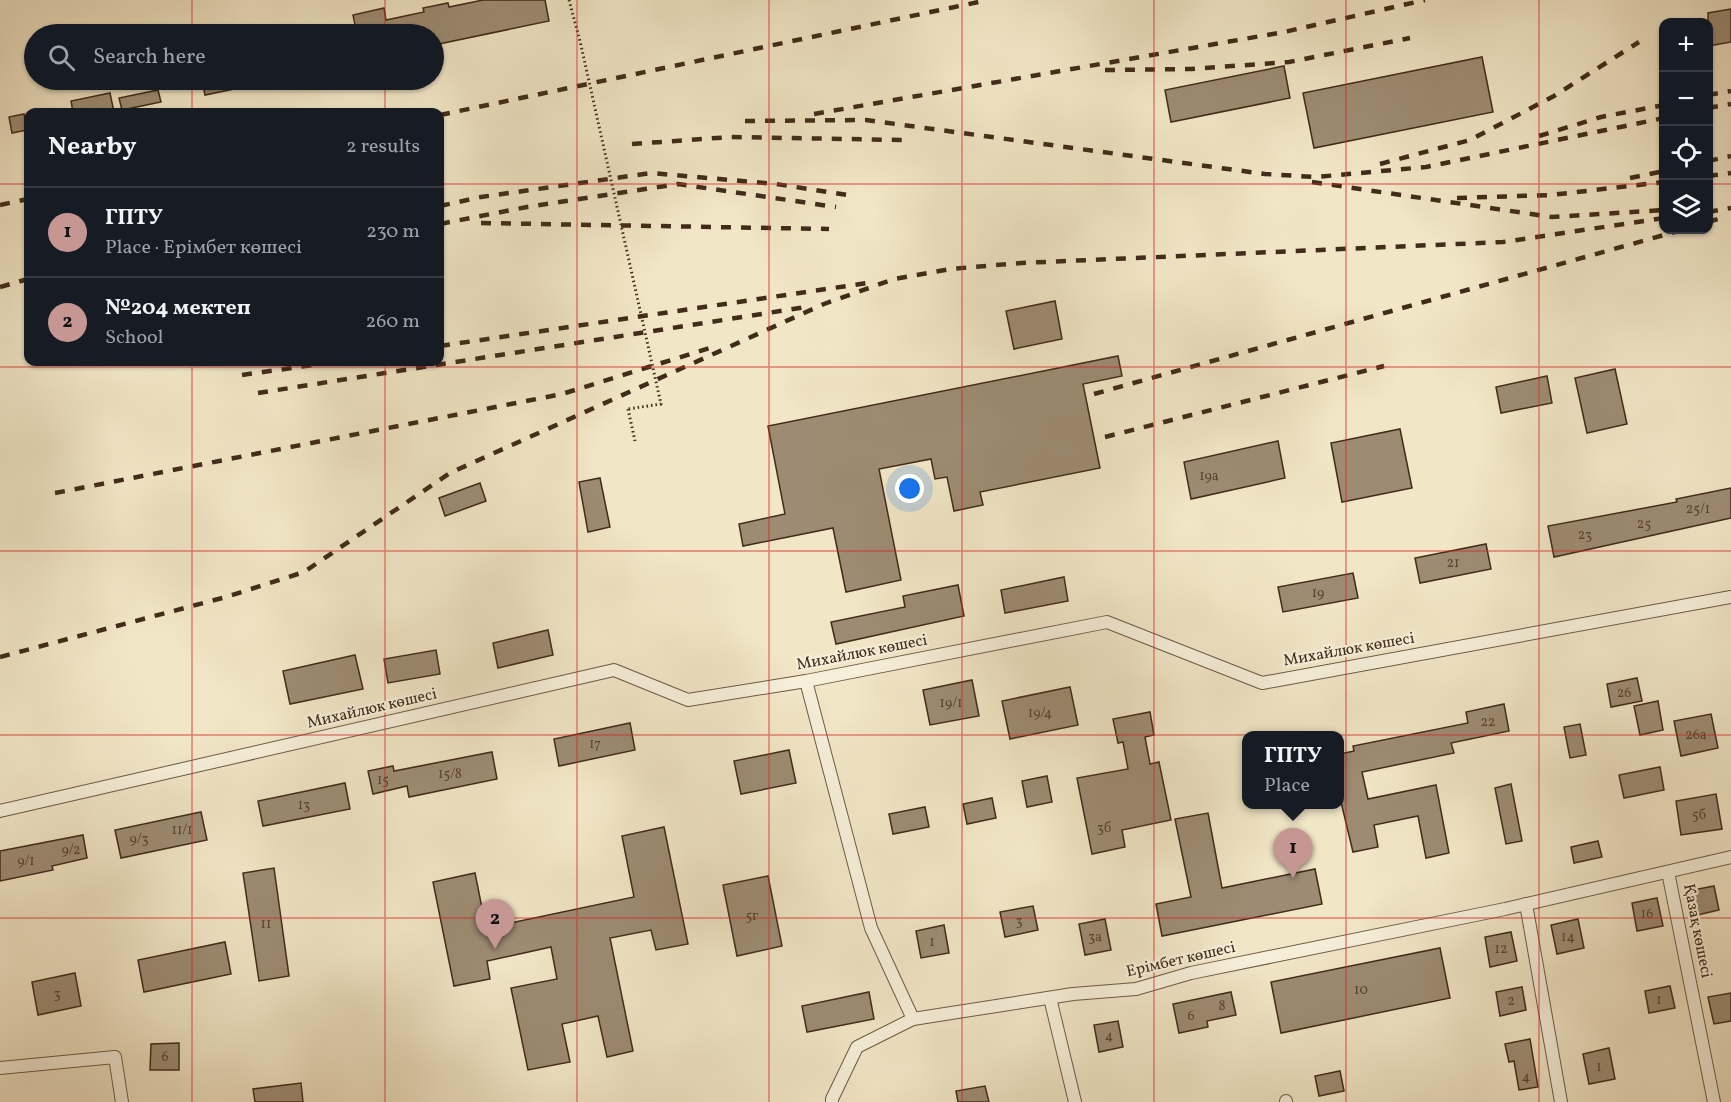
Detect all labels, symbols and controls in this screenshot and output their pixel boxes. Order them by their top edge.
map controls [1659,18,1713,234]
button: + [1659,18,1713,72]
search box [24,24,444,90]
icon: search [45,41,78,74]
text: Search here [93,42,206,73]
button: − [1659,72,1713,126]
button: locate [1659,126,1713,180]
text: Nearby [48,129,137,165]
text: 2 results [346,133,420,161]
button: layers [1659,180,1713,234]
text: ГПТУ [105,203,163,234]
text: 1 [63,218,72,246]
text: 230 m [366,218,420,246]
text: Place · Ерімбет көшесі [105,234,302,262]
text: №204 мектеп [105,293,251,324]
text: 2 [62,308,73,336]
text: 260 m [365,308,420,336]
text: School [105,324,163,352]
house number: 19а [1199,467,1219,486]
your location [895,474,924,503]
house number: 25/1 [1686,500,1710,519]
house number: 25 [1637,515,1651,534]
house number: 23 [1578,526,1592,545]
house number: 21 [1447,554,1459,573]
house number: 19 [1312,584,1324,603]
street label: Михайлюк көшесі [1282,628,1417,672]
street label: Михайлюк көшесі [795,629,930,676]
street label: Михайлюк көшесі [305,683,439,735]
house number: 26 [1617,684,1631,703]
house number: 19/1 [940,694,962,713]
house number: 19/4 [1028,704,1052,723]
house number: 22 [1480,713,1496,732]
house number: 26а [1685,726,1707,745]
popup [1242,731,1344,809]
house number: 17 [589,735,601,754]
text: ГПТУ [1264,741,1322,772]
house number: 15/8 [438,765,462,784]
house number: 15 [377,771,389,790]
text: Place [1264,772,1310,800]
house number: 13 [298,796,310,815]
house number: 5б [1692,806,1706,825]
house number: 3б [1097,819,1111,838]
house number: 11/1 [172,821,193,840]
pin: 1 [1274,828,1312,878]
house number: 9/3 [129,830,149,849]
house number: 9/2 [61,841,81,860]
house number: 9/1 [17,852,35,871]
street label: Қазақ көшесі [1677,882,1717,980]
pin: 2 [476,900,514,949]
house number: 16 [1641,905,1653,924]
house number: 5г [746,907,758,926]
house number: 3 [1015,912,1023,931]
house number: 11 [261,915,271,934]
house number: 3а [1088,928,1102,947]
house number: 14 [1561,928,1575,947]
house number: 1 [929,933,935,952]
street label: Ерімбет көшесі [1124,937,1238,983]
house number: 12 [1495,940,1507,959]
house number: 10 [1354,981,1368,1000]
house number: 3 [53,985,61,1004]
house number: 1 [1656,991,1662,1010]
house number: 2 [1507,992,1515,1011]
house number: 8 [1218,997,1226,1016]
house number: 6 [1187,1007,1195,1026]
house number: 4 [1105,1027,1113,1046]
house number: 6 [161,1048,169,1067]
house number: 1 [1596,1058,1602,1077]
house number: 4 [1522,1068,1530,1087]

